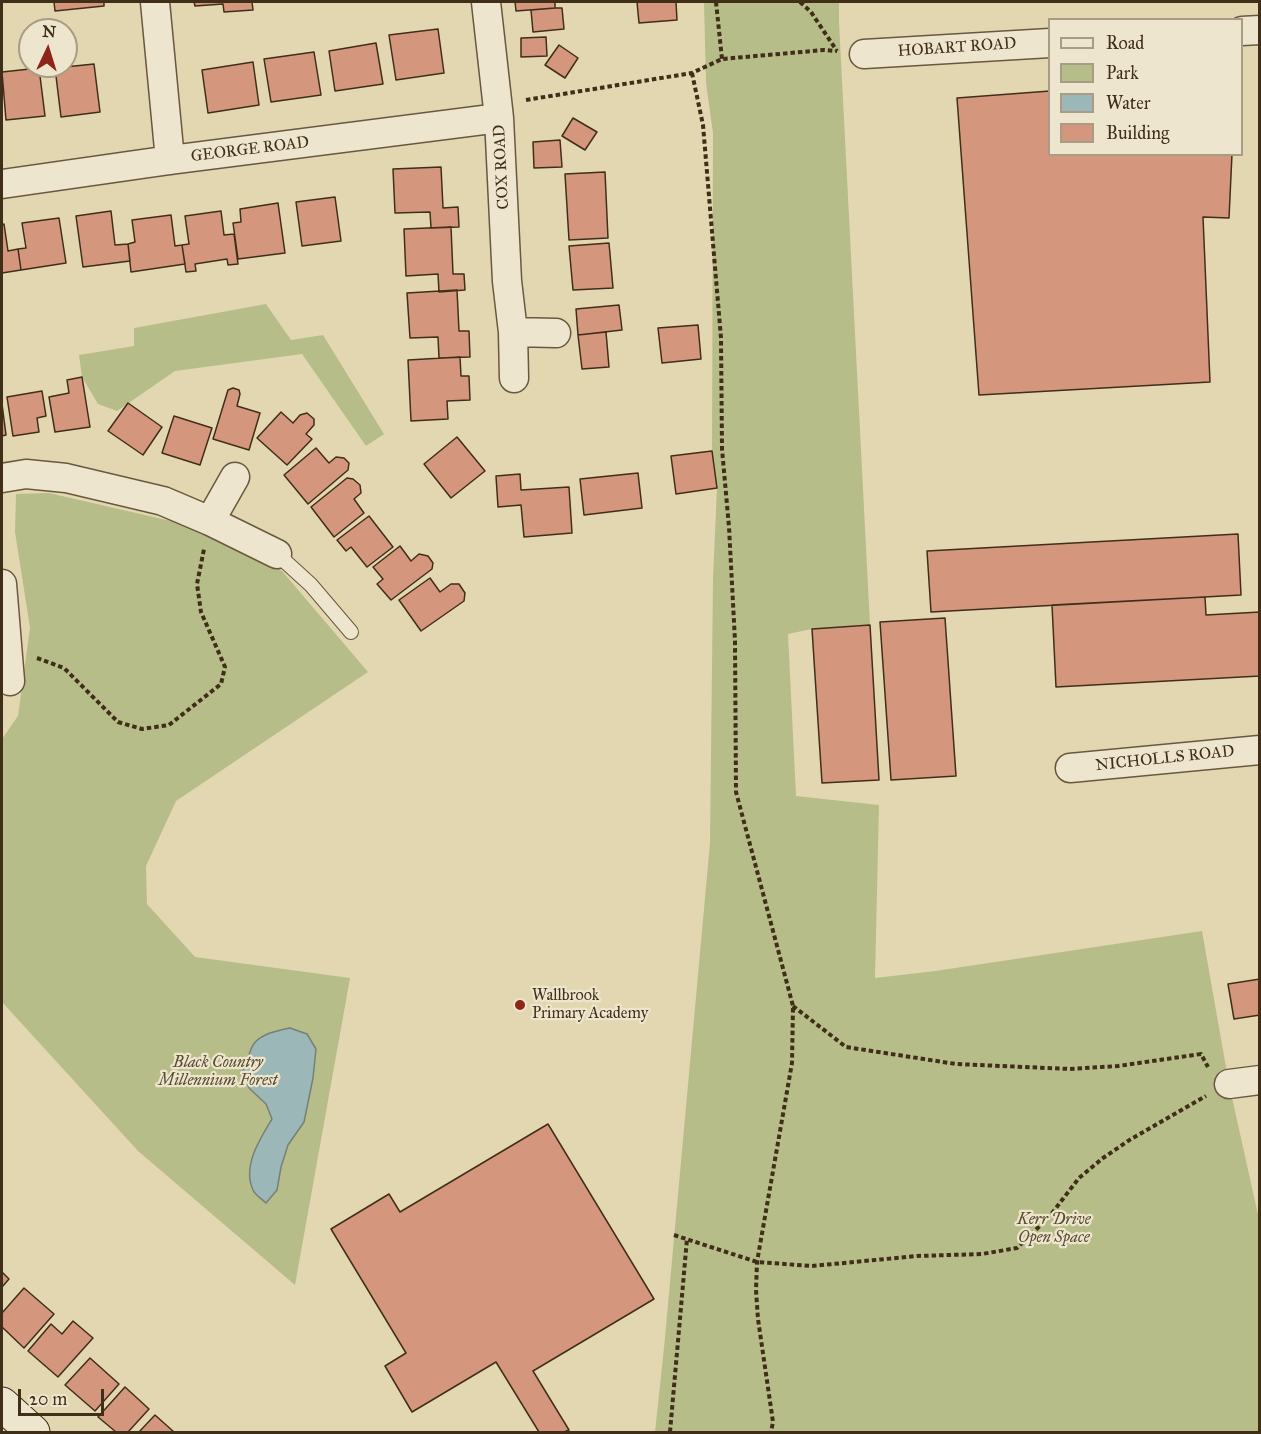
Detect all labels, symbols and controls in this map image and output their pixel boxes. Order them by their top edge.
north arrow [18,18,78,78]
legend [1048,18,1243,156]
text: N [42,22,57,41]
text: Road [1106,32,1144,54]
street label: HOBART ROAD [897,34,1017,62]
text: Park [1106,62,1139,84]
text: Water [1106,92,1150,114]
text: Building [1106,122,1169,144]
street label: COX ROAD [490,124,514,210]
street label: GEORGE ROAD [190,133,310,167]
street label: NICHOLLS ROAD [1095,742,1235,776]
place label: Wallbrook Primary Academy [532,986,648,1024]
marker: Wallbrook Primary Academy [513,998,527,1012]
park label: Black Country Millennium Forest [158,1053,278,1091]
park label: Kerr Drive Open Space [1017,1210,1091,1248]
scale bar [21,1377,106,1415]
text: 20 m [29,1388,67,1410]

